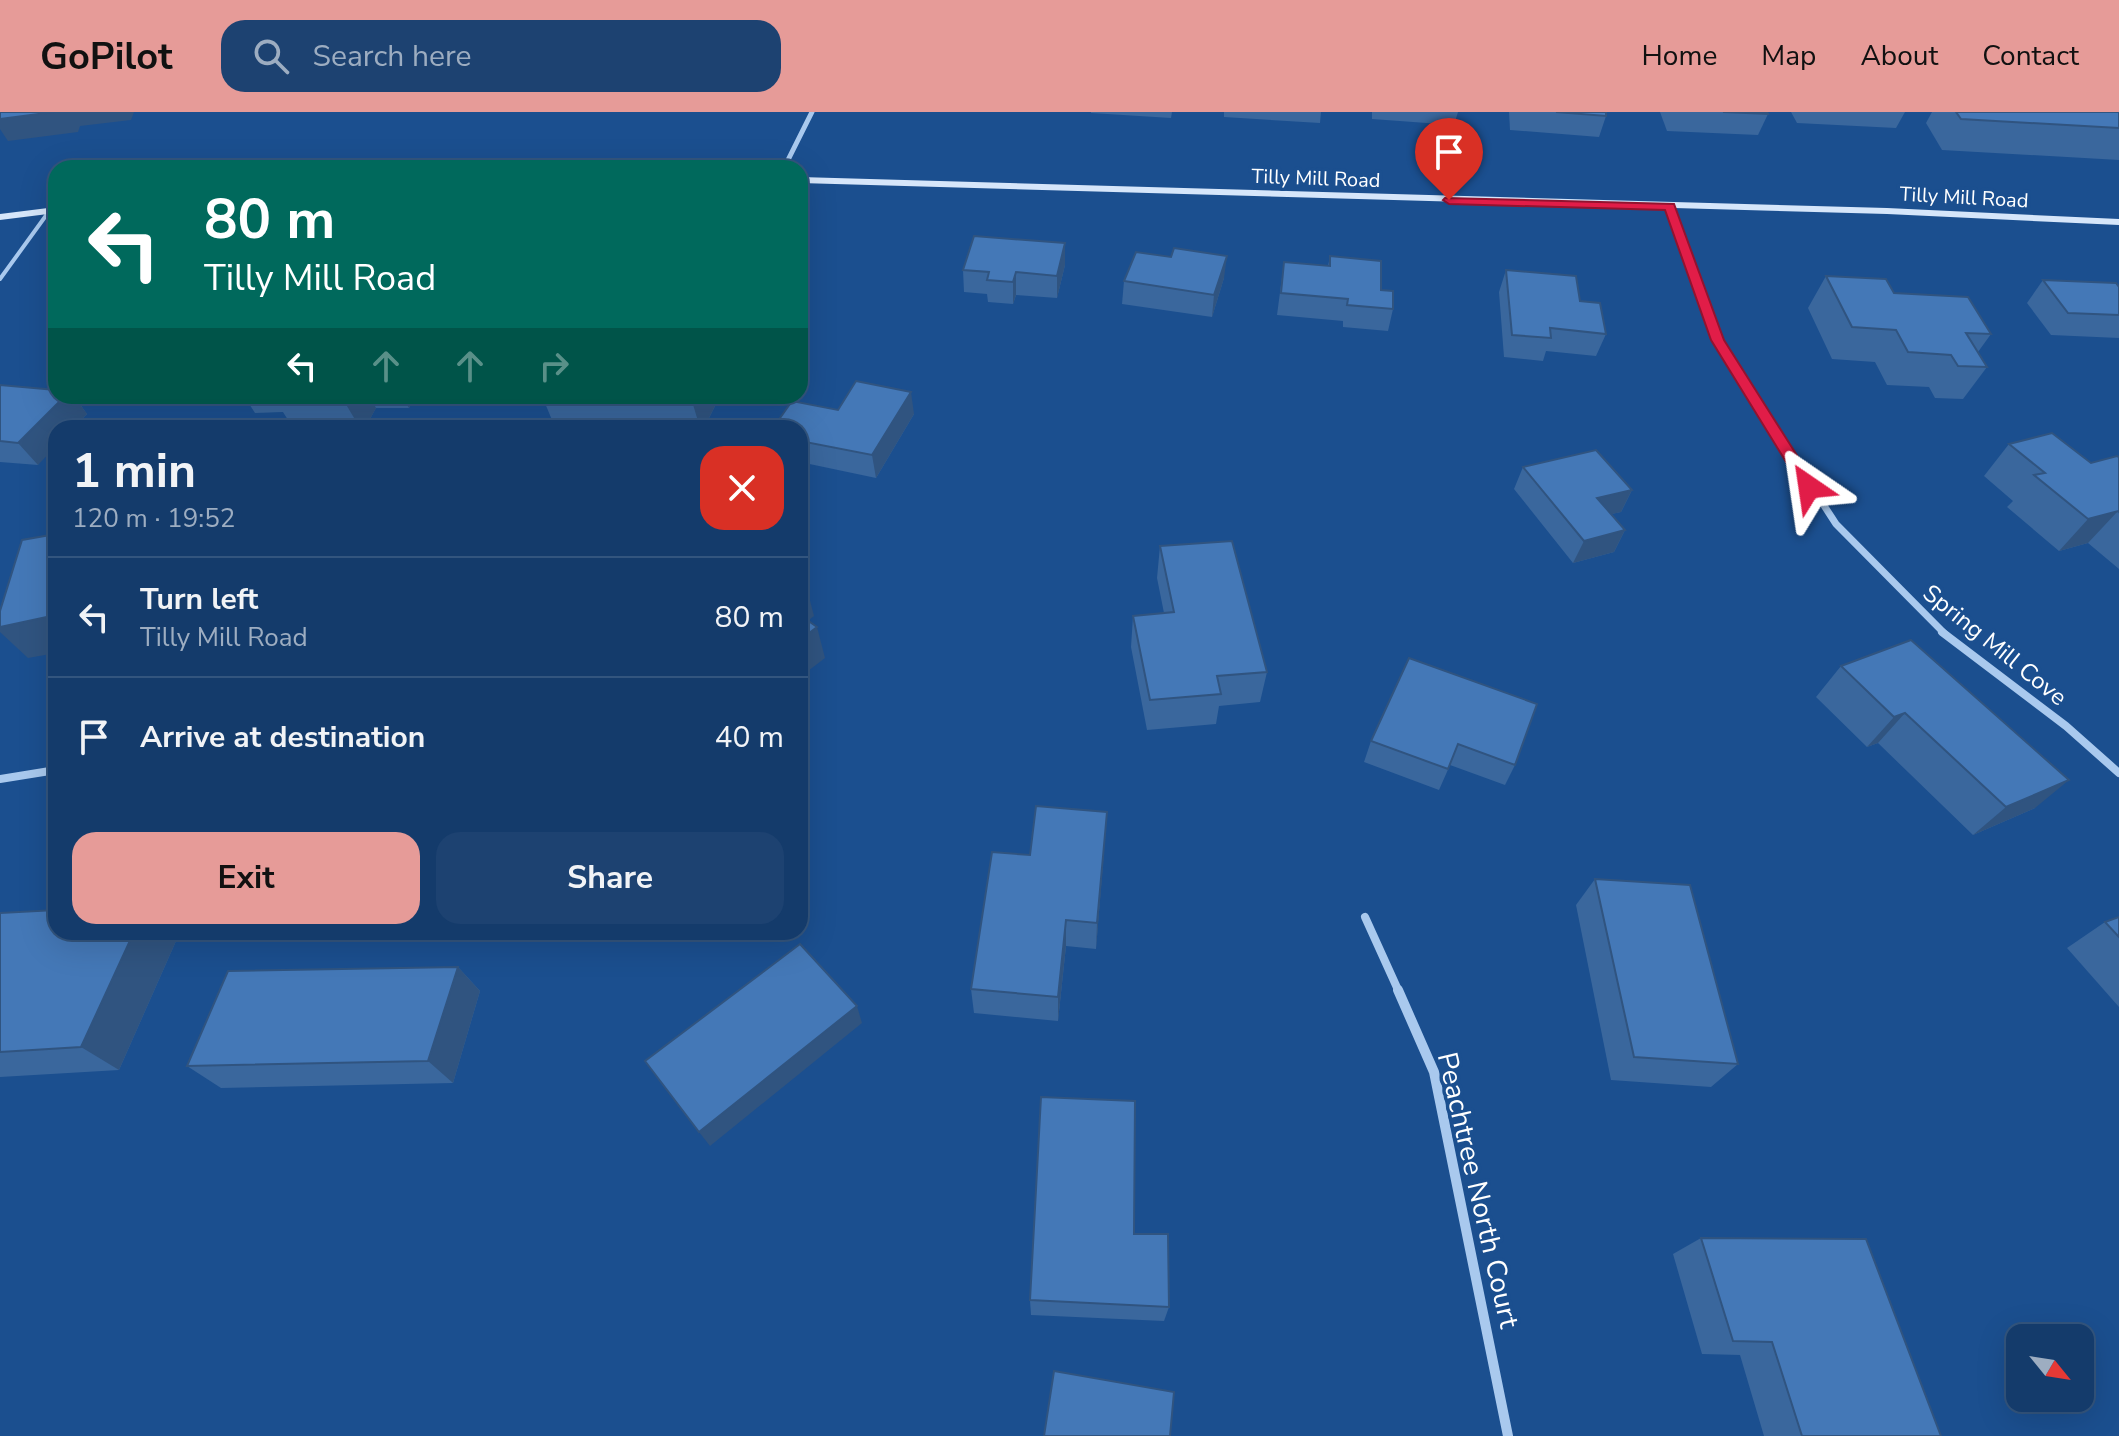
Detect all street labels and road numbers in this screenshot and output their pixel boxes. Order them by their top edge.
street label: Tilly Mill Road [1251,163,1381,194]
street label: Tilly Mill Road [1899,181,2029,214]
street label: Spring Mill Cove [1916,577,2074,713]
street label: Peachtree North Court [1428,1049,1528,1332]

